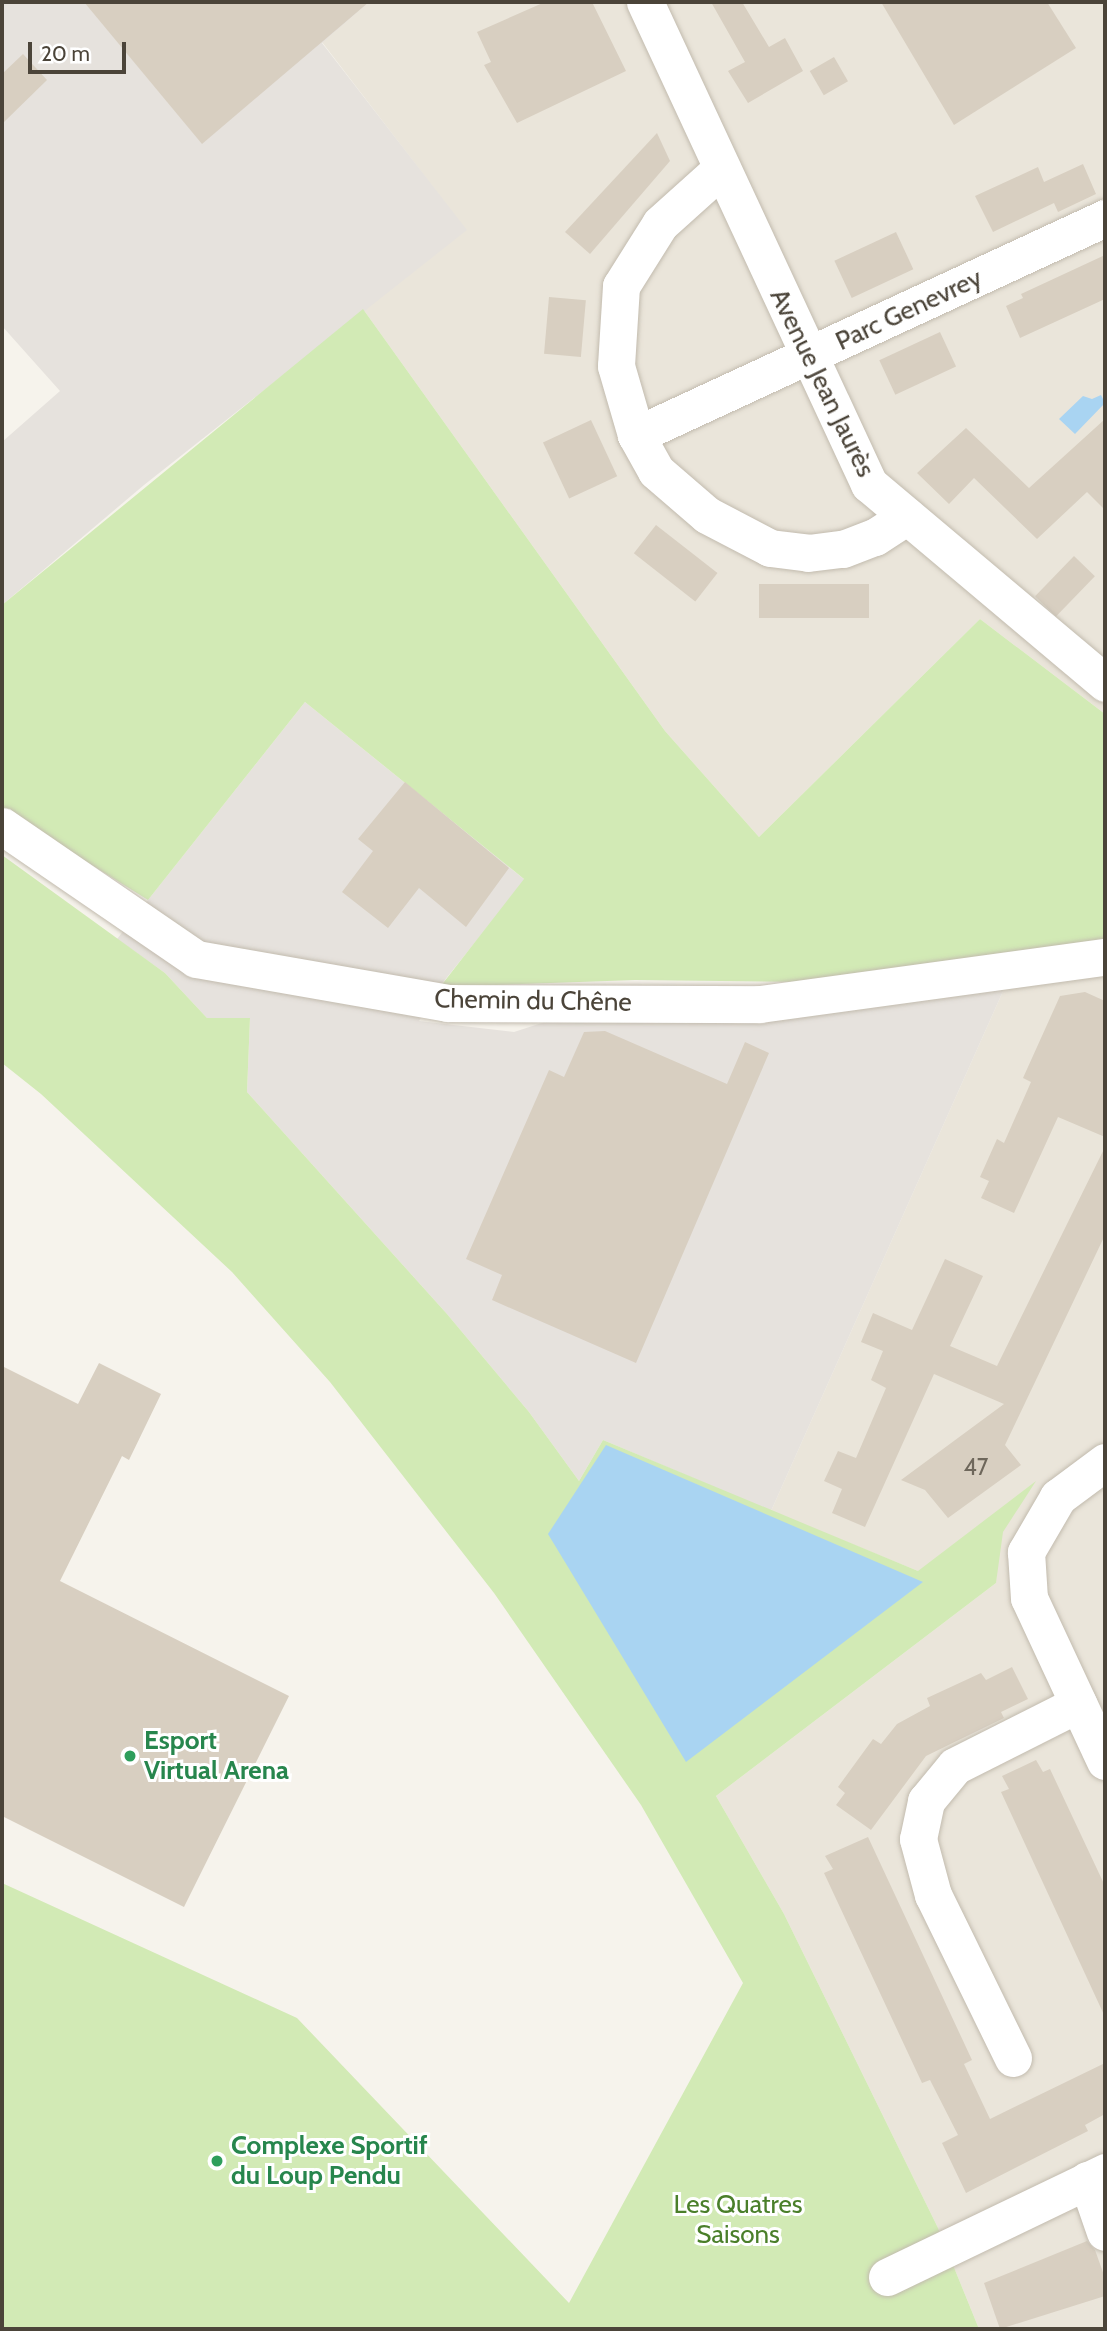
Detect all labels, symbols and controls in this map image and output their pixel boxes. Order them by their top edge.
scale bar [32,28,130,72]
text: 20 m [41,41,90,66]
street label: Parc Genevrey [831,262,987,358]
street label: Avenue Jean Jaurès [763,284,881,482]
street label: Chemin du Chêne [434,984,632,1018]
house number: 47 [964,1453,988,1481]
place label: Esport Virtual Arena [144,1725,289,1786]
marker: Esport Virtual Arena [122,1748,138,1764]
place label: Complexe Sportif du Loup Pendu [231,2130,428,2192]
marker: Complexe Sportif du Loup Pendu [209,2153,225,2169]
park label: Les Quatres Saisons [673,2189,803,2250]

